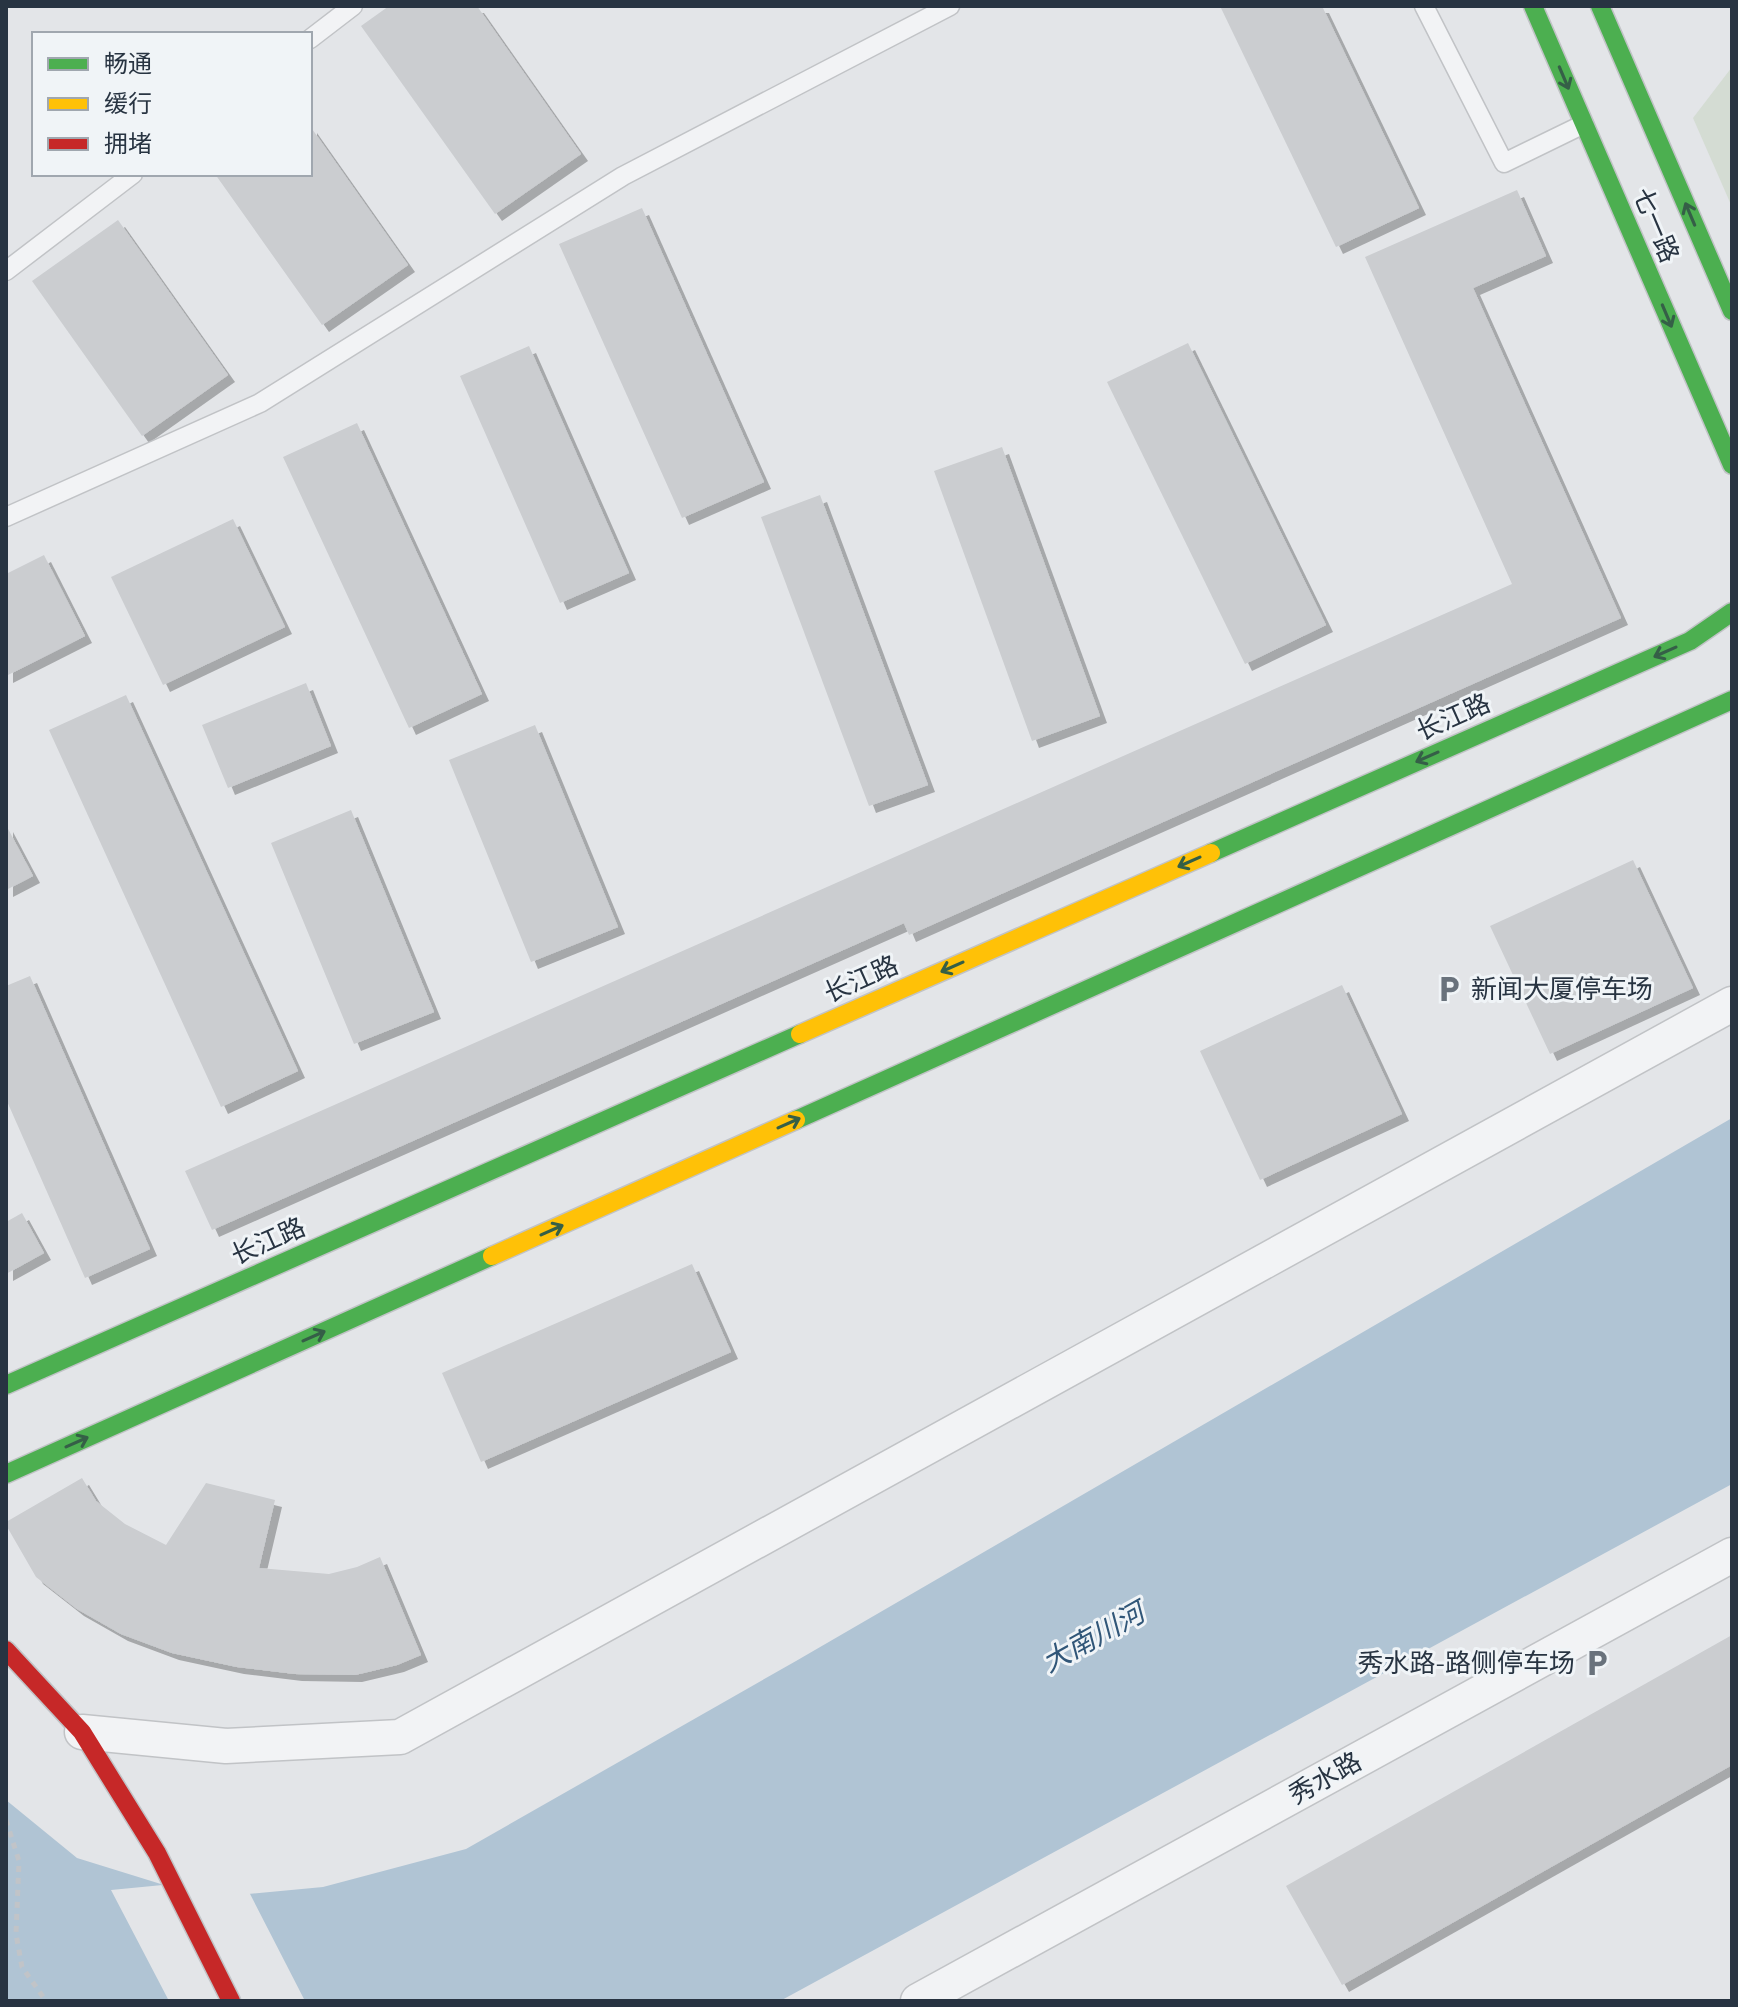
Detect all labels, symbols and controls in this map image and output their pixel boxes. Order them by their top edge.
legend [32,32,312,176]
text: 畅通 [104,50,152,79]
one-way arrow [1558,65,1573,89]
text: 缓行 [104,90,152,119]
text: 拥堵 [104,130,152,159]
street label: 七一路 [1625,184,1684,268]
one-way arrow [1681,202,1696,227]
one-way arrow [1661,303,1676,328]
one-way arrow [1653,645,1678,660]
street label: 长江路 [1412,688,1496,748]
one-way arrow [1415,750,1440,765]
one-way arrow [1178,855,1202,870]
street label: 长江路 [820,950,904,1010]
one-way arrow [940,960,964,975]
parking icon: 新闻大厦停车场 [1434,974,1464,1004]
place label: 新闻大厦停车场 [1471,975,1653,1006]
one-way arrow [776,1115,801,1130]
street label: 长江路 [227,1212,311,1272]
one-way arrow [539,1221,564,1236]
one-way arrow [302,1328,326,1343]
one-way arrow [65,1434,89,1449]
water label: 大南川河 [1037,1594,1155,1680]
parking icon: 秀水路-路侧停车场 [1582,1648,1612,1678]
place label: 秀水路-路侧停车场 [1357,1649,1575,1680]
street label: 秀水路 [1284,1747,1367,1812]

